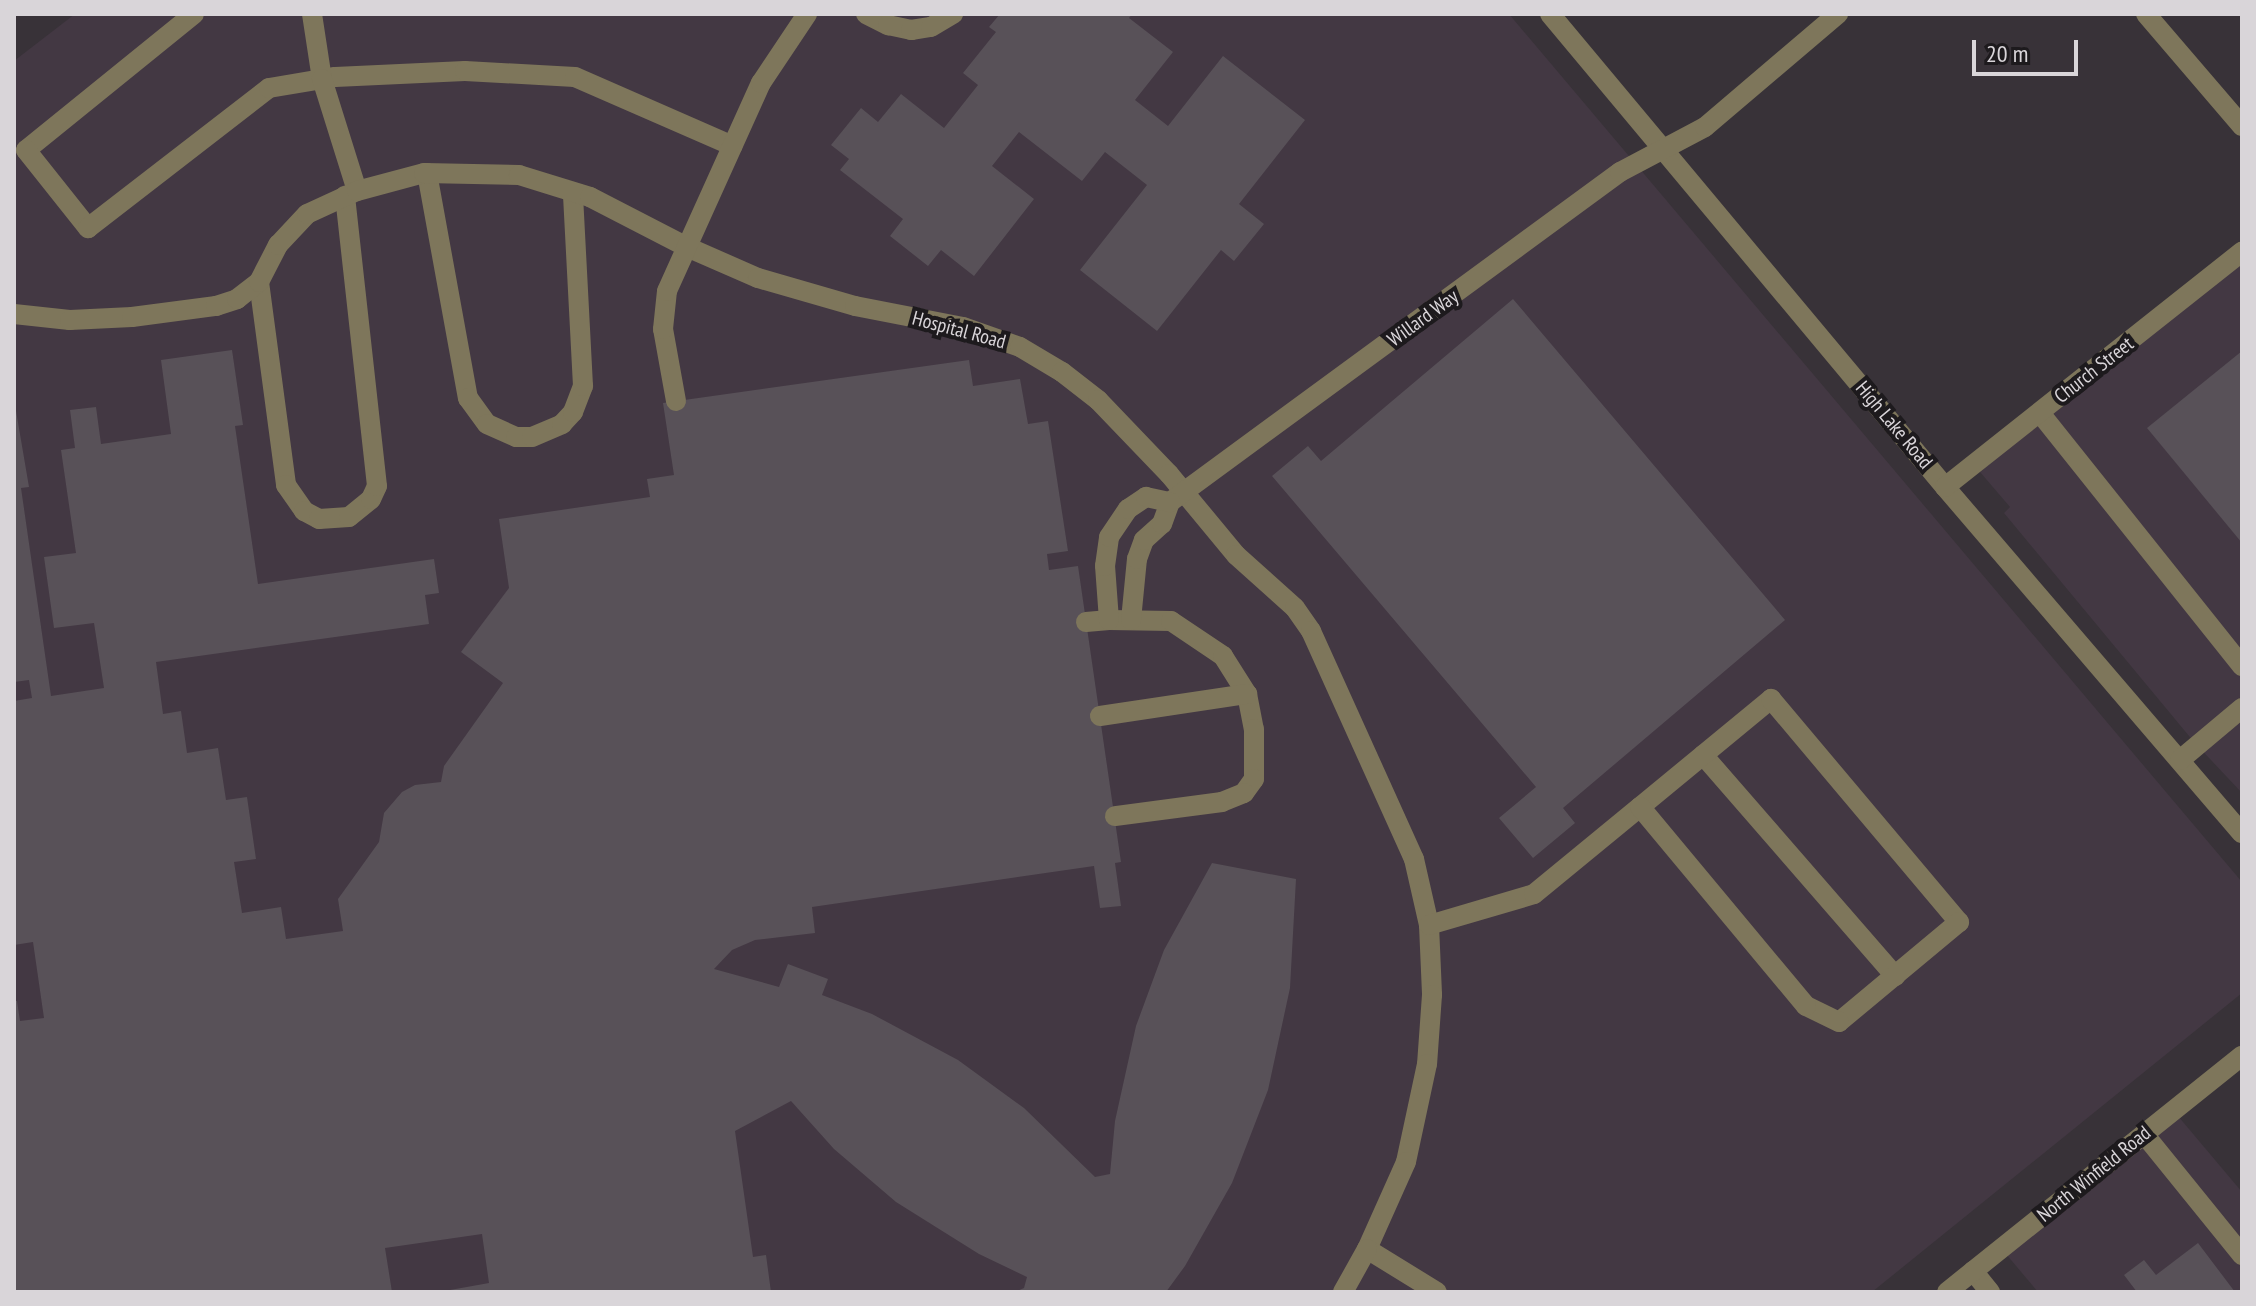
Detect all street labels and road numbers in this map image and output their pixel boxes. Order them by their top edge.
street label: Willard Way [1383,284,1463,352]
street label: Hospital Road [910,306,1008,354]
street label: Church Street [2050,332,2138,408]
street label: High Lake Road [1850,376,1938,474]
street label: North Winfield Road [2032,1121,2156,1227]

